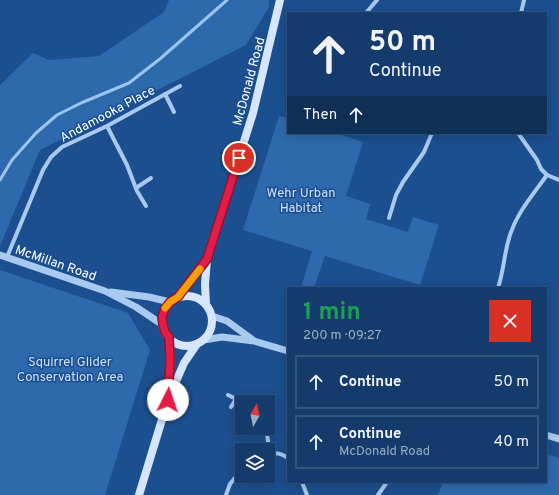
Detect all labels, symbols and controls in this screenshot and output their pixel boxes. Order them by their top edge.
text: 50 m [369,25,436,61]
icon: ahead [303,28,355,80]
street label: McDonald Road [230,35,269,128]
text: Continue [369,60,441,83]
street label: Andamooka Place [58,83,158,147]
icon: ahead [345,104,367,126]
text: Then [303,106,337,125]
pin [222,141,256,175]
icon: arrive [228,147,250,169]
park label: Wehr Urban Habitat [266,186,336,217]
street label: McMillan Road [13,242,98,285]
text: 1 min [303,298,361,328]
button: close [489,300,531,342]
text: 200 m · 09:27 [303,328,381,344]
park label: Squirrel Glider Conservation Area [17,355,123,386]
icon: ahead [305,371,327,393]
text: Continue [339,373,401,392]
text: 50 m [494,373,529,392]
position arrow [147,379,189,421]
north arrow [235,395,275,435]
map controls [235,395,275,483]
text: Continue [339,425,401,444]
icon: ahead [305,431,327,453]
text: 40 m [494,433,529,452]
button: layers [235,443,275,483]
text: McDonald Road [339,444,430,460]

